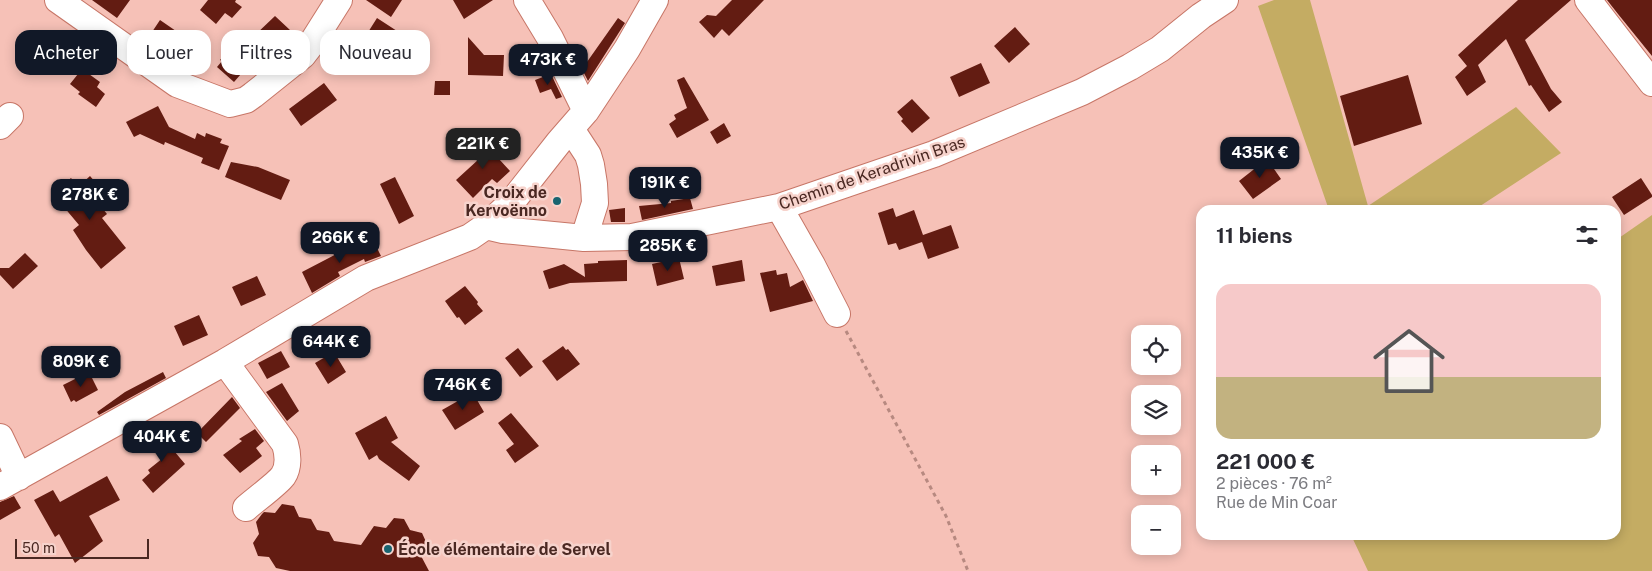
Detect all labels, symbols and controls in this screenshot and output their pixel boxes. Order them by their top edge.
chip: Acheter [15,30,117,75]
chip: Louer [127,30,211,75]
chip: Filtres [221,30,310,75]
chip: Nouveau [320,30,430,75]
pin: 473K € [507,44,589,86]
text: 473K € [520,50,576,69]
pin: 221K € [442,128,524,170]
street label: Chemin de Keradrivin Bras [776,132,968,214]
text: 221K € [457,134,509,153]
pin: 435K € [1219,136,1301,179]
text: 435K € [1231,143,1289,162]
pin: 191K € [624,166,706,209]
text: 191K € [640,173,690,192]
pin: 278K € [49,178,131,221]
place label: Croix de Kervoënno [465,183,547,220]
text: 278K € [62,185,118,204]
marker: Croix de Kervoënno [551,195,563,207]
icon: filters [1573,221,1601,249]
pin: 266K € [299,222,381,264]
text: 11 biens [1216,223,1293,248]
text: 266K € [312,228,368,247]
pin: 285K € [627,230,709,272]
text: 285K € [639,236,697,255]
icon: home [1364,316,1454,406]
map controls [1131,325,1181,555]
button: locate [1131,325,1181,375]
pin: 644K € [290,326,372,368]
text: 644K € [302,332,360,351]
pin: 809K € [40,346,122,388]
text: 809K € [53,352,110,371]
pin: 746K € [422,368,504,411]
text: 746K € [435,375,491,394]
button: layers [1131,385,1181,435]
pin: 404K € [121,420,203,463]
text: 404K € [134,427,190,446]
button: + [1131,445,1181,495]
text: 221 000 € [1216,449,1315,474]
text: 2 pièces · 76 m² [1216,474,1332,493]
text: Rue de Min Coar [1216,493,1337,512]
button: − [1131,505,1181,555]
scale bar [15,536,149,559]
place label: École élémentaire de Servel [398,539,611,559]
text: 50 m [22,540,55,556]
marker: École élémentaire de Servel [382,543,394,555]

